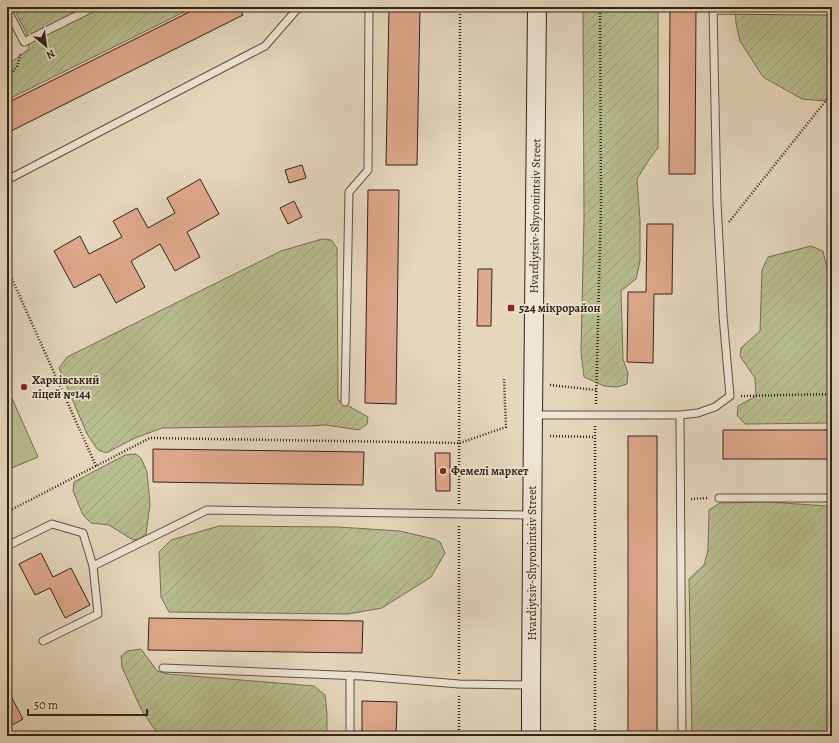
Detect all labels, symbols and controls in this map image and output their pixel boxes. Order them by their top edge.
north arrow [26,26,66,66]
text: N [43,46,58,63]
street label: Hvardiytsiv-Shyronintsiv Street [526,138,544,294]
place label: 524 мікрорайон [519,300,601,316]
marker: 524 мікрорайон [506,303,516,313]
place label: Харківський ліцей №144 [31,372,99,402]
marker: Харківський ліцей №144 [19,382,29,392]
place label: Фемелі маркет [451,463,529,479]
marker: Фемелі маркет [438,466,448,476]
street label: Hvardiytsiv-Shyronintsiv Street [524,485,540,640]
scale bar [28,691,147,717]
text: 50 m [34,697,58,713]

